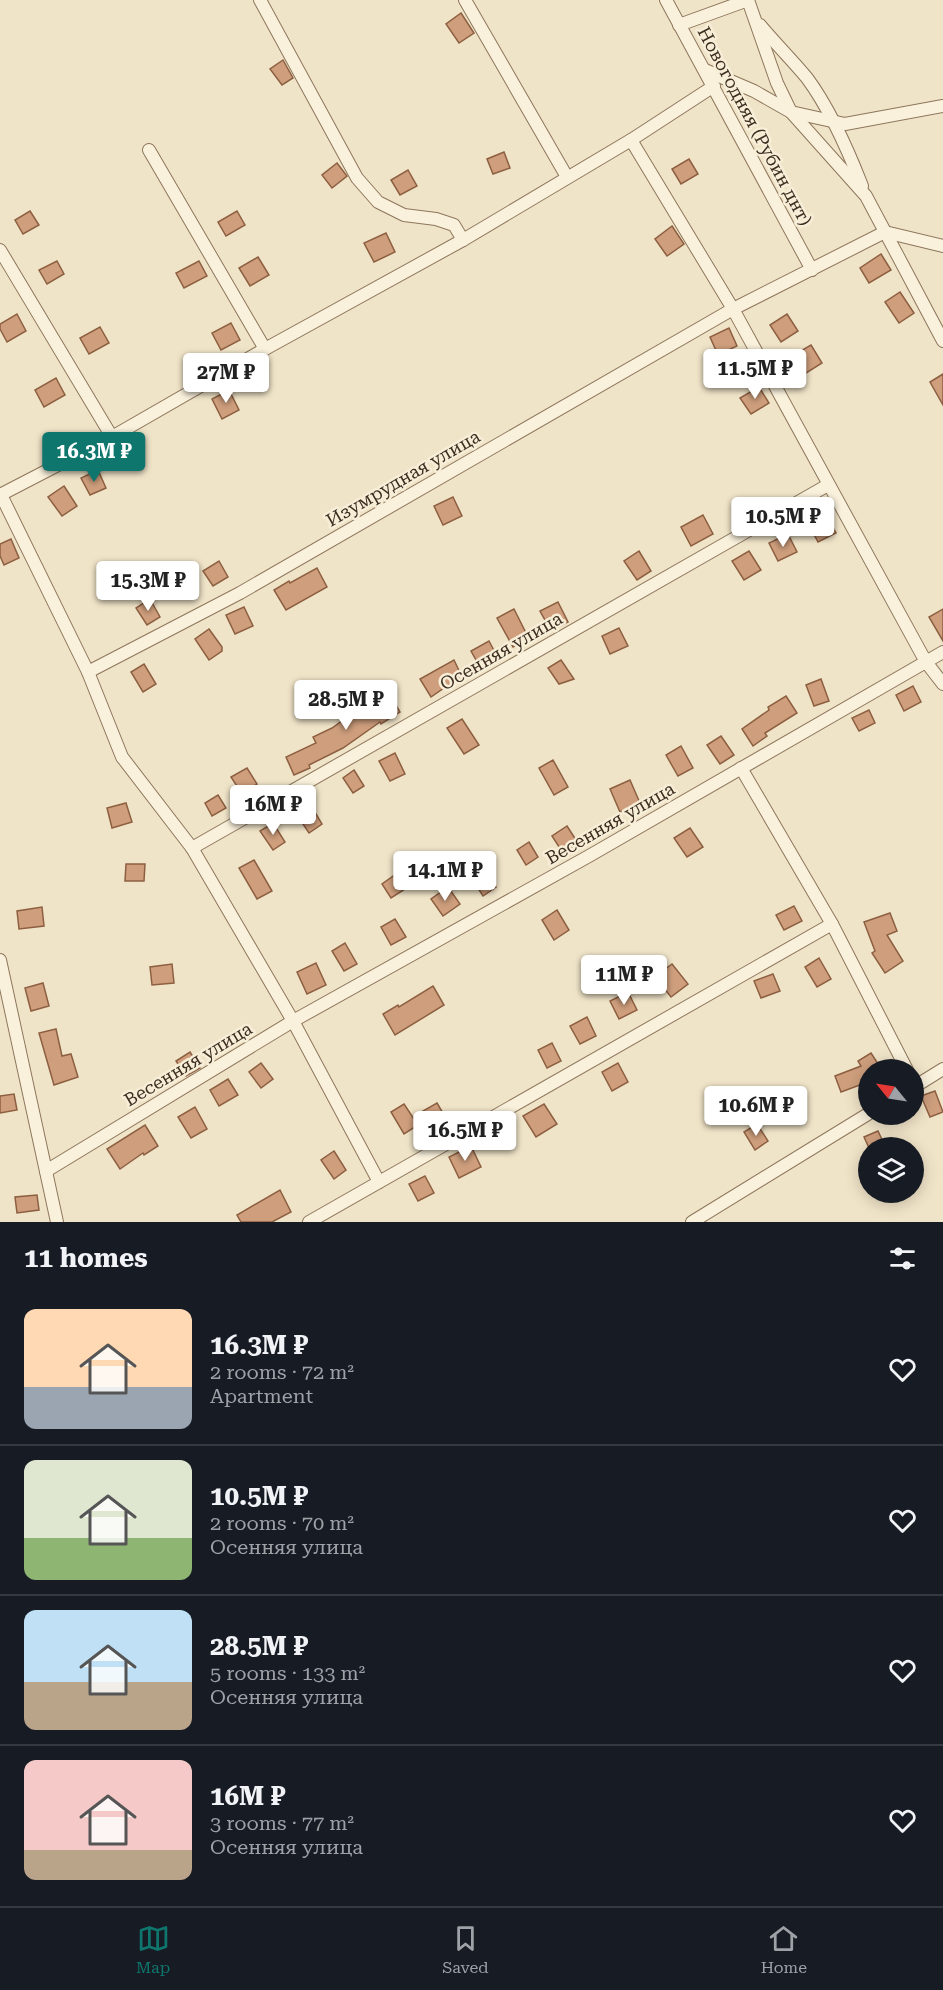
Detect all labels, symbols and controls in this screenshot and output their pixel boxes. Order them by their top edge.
street label: Новогодняя (Рубин днт) [694,23,816,229]
pin: 11.5M ₽ [700,349,810,400]
pin: 27M ₽ [184,353,268,404]
text: 11.5M ₽ [717,356,793,380]
text: 27M ₽ [197,360,255,384]
street label: Изумрудная улица [322,425,484,531]
pin: 16.3M ₽ [39,432,149,483]
text: 16.3M ₽ [56,439,132,463]
pin: 10.5M ₽ [728,497,838,548]
text: 10.5M ₽ [745,504,821,528]
pin: 15.3M ₽ [93,561,203,612]
text: 15.3M ₽ [110,568,186,592]
street label: Осенняя улица [436,607,566,695]
pin: 28.5M ₽ [291,680,401,731]
text: 28.5M ₽ [308,687,384,711]
street label: Весенняя улица [542,777,678,868]
pin: 16M ₽ [231,785,315,836]
text: 16M ₽ [244,792,302,816]
pin: 14.1M ₽ [390,851,500,902]
text: 14.1M ₽ [407,858,483,882]
pin: 11M ₽ [582,955,666,1006]
text: 11M ₽ [595,962,653,986]
street label: Весенняя улица [120,1017,256,1110]
north arrow [858,1059,924,1125]
map controls [858,1059,924,1203]
pin: 10.6M ₽ [701,1086,811,1137]
text: 10.6M ₽ [718,1093,794,1117]
pin: 16.5M ₽ [410,1111,520,1162]
text: 16.5M ₽ [427,1118,503,1142]
button: layers [858,1137,924,1203]
icon: filters [886,1242,919,1275]
text: 11 homes [24,1243,148,1273]
text: 16.3M ₽ [210,1330,308,1360]
icon: home [72,1333,144,1405]
icon: heart [886,1353,919,1386]
text: 2 rooms · 72 m² [210,1360,354,1384]
text: Apartment [210,1384,313,1408]
text: 10.5M ₽ [210,1481,308,1511]
icon: home [72,1484,144,1556]
icon: heart [886,1504,919,1537]
text: 2 rooms · 70 m² [210,1511,354,1535]
text: Осенняя улица [210,1535,363,1559]
text: 28.5M ₽ [210,1631,308,1661]
icon: home [72,1634,144,1706]
icon: heart [886,1654,919,1687]
text: 5 rooms · 133 m² [210,1661,365,1685]
text: Осенняя улица [210,1685,363,1709]
text: 16M ₽ [210,1781,285,1811]
icon: home [72,1784,144,1856]
icon: heart [886,1804,919,1837]
text: 3 rooms · 77 m² [210,1811,354,1835]
text: Осенняя улица [210,1835,363,1859]
tab: Map [136,1922,170,1977]
tab: Saved [442,1922,489,1977]
tab: Home [761,1922,807,1977]

